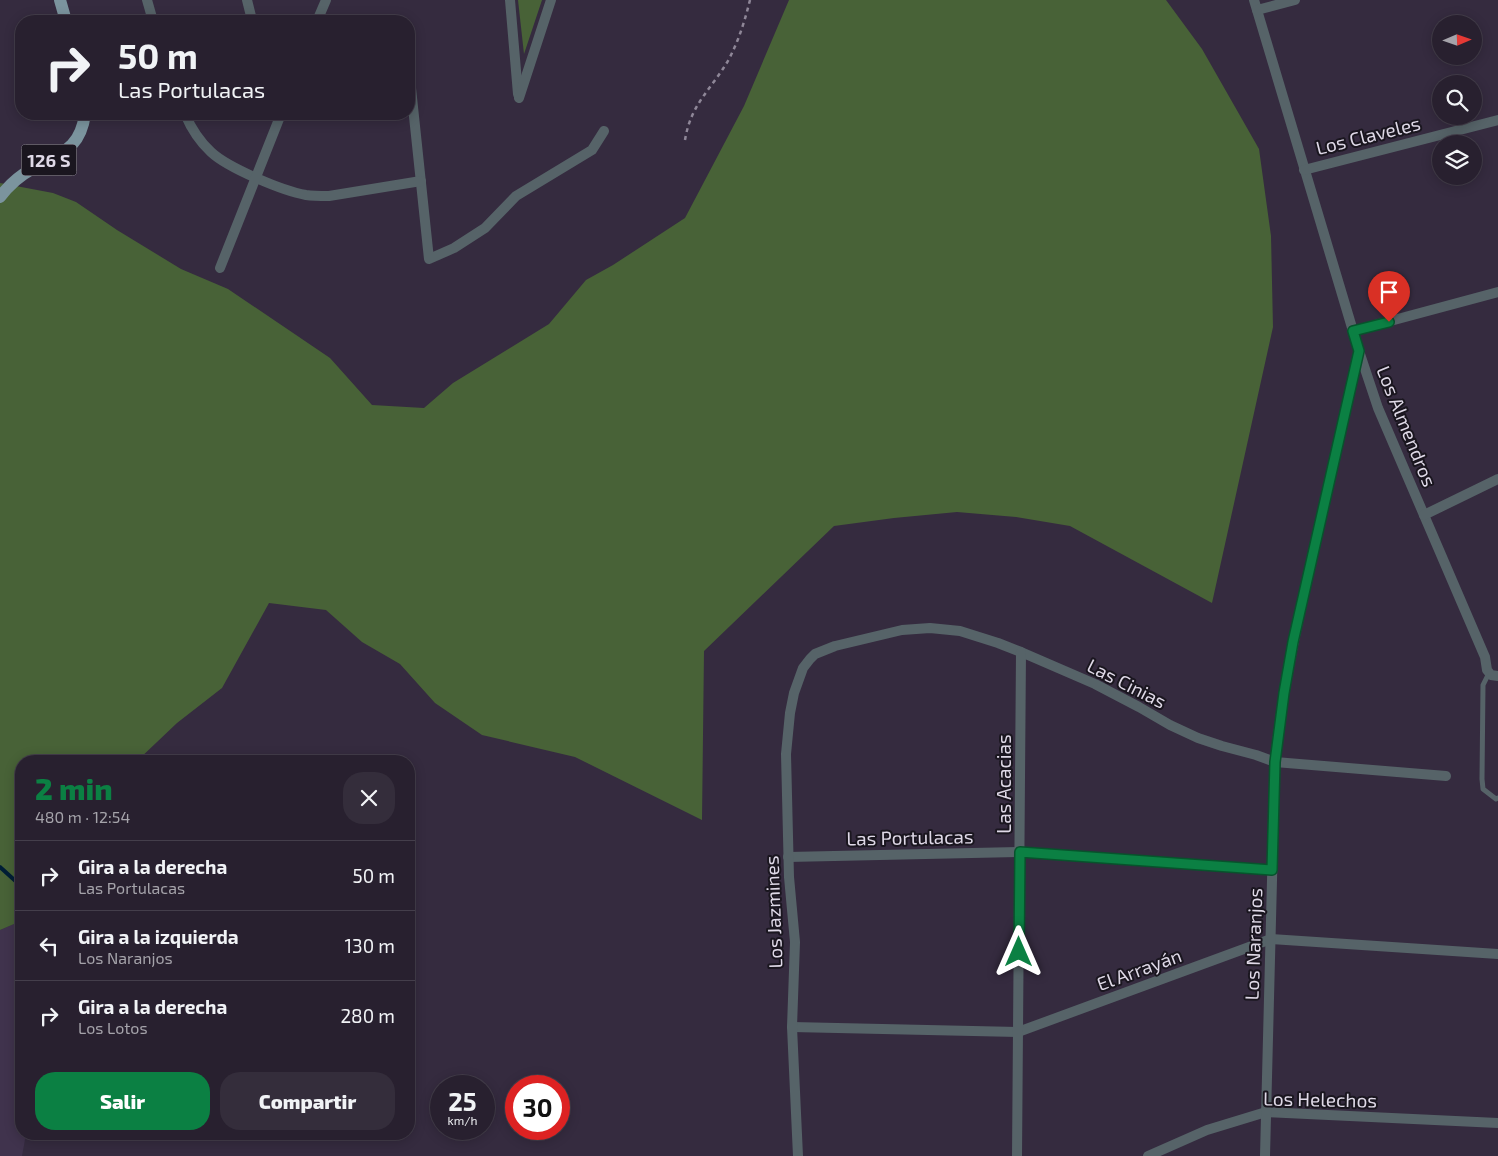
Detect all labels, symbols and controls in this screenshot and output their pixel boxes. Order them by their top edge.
north arrow [1432,15,1482,65]
map controls [1432,15,1482,185]
text: 50 m [118,34,198,76]
icon: right [35,35,100,100]
button: search [1432,75,1482,125]
text: Las Portulacas [118,76,265,102]
street label: Los Claveles [1313,111,1423,159]
button: layers [1432,135,1482,185]
road number: 126 S [22,144,76,176]
pin [1368,271,1410,322]
icon: arrive [1375,278,1403,306]
street label: Los Almendros [1372,362,1442,490]
street label: Las Cinias [1084,653,1170,713]
street label: Las Acacias [992,734,1015,834]
text: 2 min [35,770,113,806]
button: close [343,772,395,824]
text: 480 m · 12:54 [35,807,130,826]
street label: Las Portulacas [846,824,974,850]
text: Gira a la derecha [78,855,227,878]
street label: Los Jazmines [760,855,786,969]
icon: right [35,862,63,890]
text: 50 m [352,864,395,887]
text: Las Portulacas [78,878,185,897]
street label: Los Naranjos [1240,887,1266,1001]
text: Gira a la izquierda [78,925,239,948]
position arrow [992,925,1044,977]
icon: left [35,932,63,960]
text: 130 m [345,934,395,957]
street label: El Arrayán [1093,943,1185,995]
text: Los Naranjos [78,948,173,967]
text: Gira a la derecha [78,995,227,1018]
icon: right [35,1002,63,1030]
text: 280 m [340,1004,395,1027]
text: Los Lotos [78,1018,148,1037]
button: Salir [35,1072,210,1130]
button: Compartir [220,1072,395,1130]
speed limit sign: 30 [505,1075,570,1140]
text: 25 [448,1086,477,1116]
street label: Los Helechos [1263,1087,1377,1111]
text: km/h [448,1113,477,1127]

